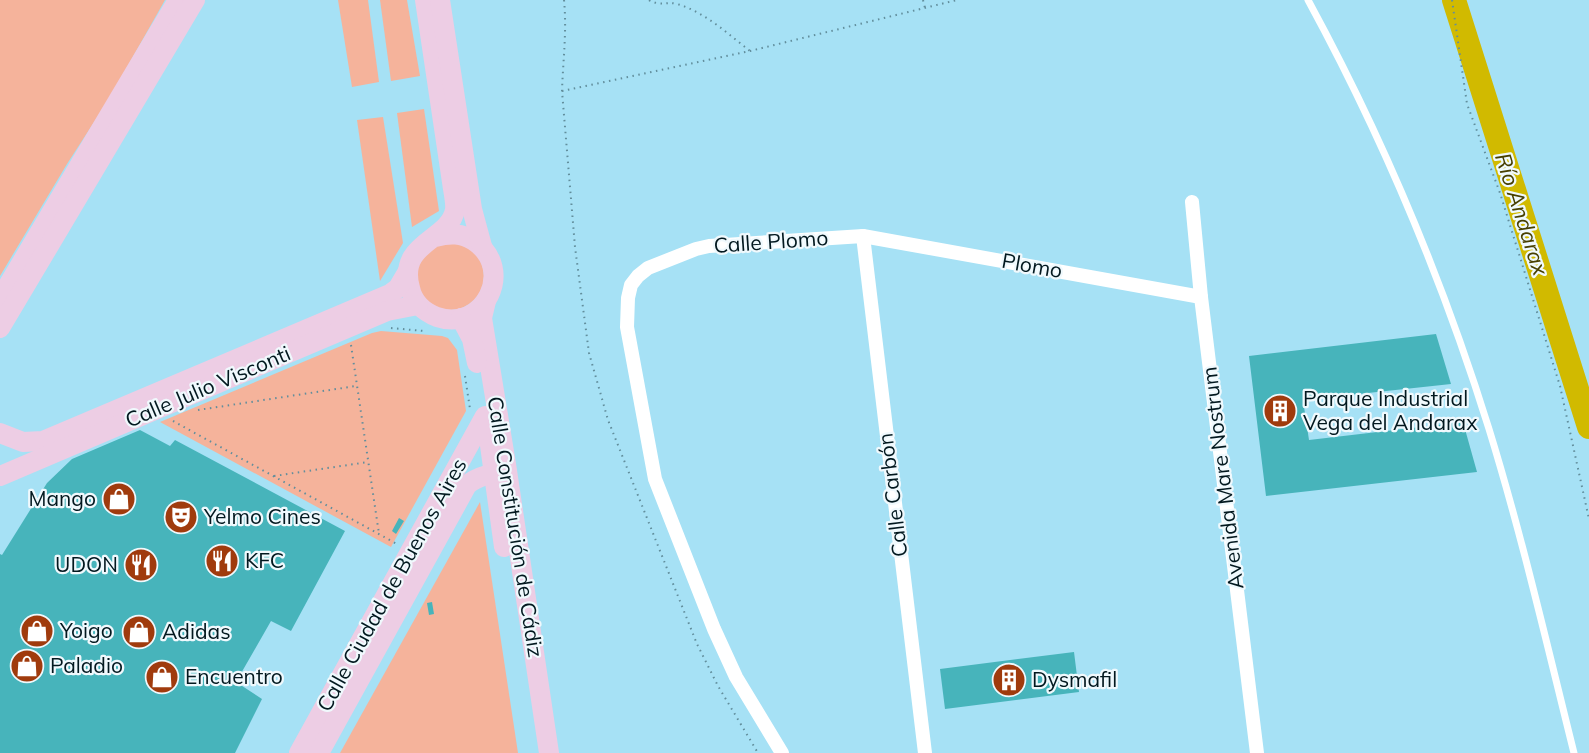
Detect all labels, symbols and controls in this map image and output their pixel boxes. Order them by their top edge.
water label: Río Andarax [1489,149,1555,280]
street label: Calle Plomo [713,224,829,258]
street label: Plomo [1000,247,1065,283]
street label: Calle Julio Visconti [121,340,294,433]
street label: Avenida Mare Nostrum [1195,365,1249,591]
place label: Parque Industrial Vega del Andarax [1303,385,1477,435]
building icon: Parque Industrial Vega del Andarax [1262,393,1298,429]
street label: Calle Constitución de Cádiz [483,395,549,659]
street label: Calle Carbón [872,432,913,559]
street label: Calle Ciudad de Buenos Aires [311,453,472,716]
shop icon: Mango [101,481,137,517]
place label: Mango [28,485,96,511]
theatre icon: Yelmo Cines [163,499,199,535]
place label: Yelmo Cines [203,503,321,529]
restaurant icon: KFC [204,543,240,579]
restaurant icon: UDON [123,547,159,583]
place label: KFC [245,547,284,573]
place label: UDON [55,551,118,577]
shop icon: Yoigo [19,613,55,649]
shop icon: Adidas [121,614,157,650]
place label: Yoigo [59,617,113,643]
place label: Adidas [162,618,231,644]
shop icon: Paladio [9,648,45,684]
place label: Paladio [50,652,123,678]
shop icon: Encuentro [144,659,180,695]
building icon: Dysmafil [991,662,1027,698]
place label: Encuentro [185,663,283,689]
place label: Dysmafil [1032,666,1117,692]

